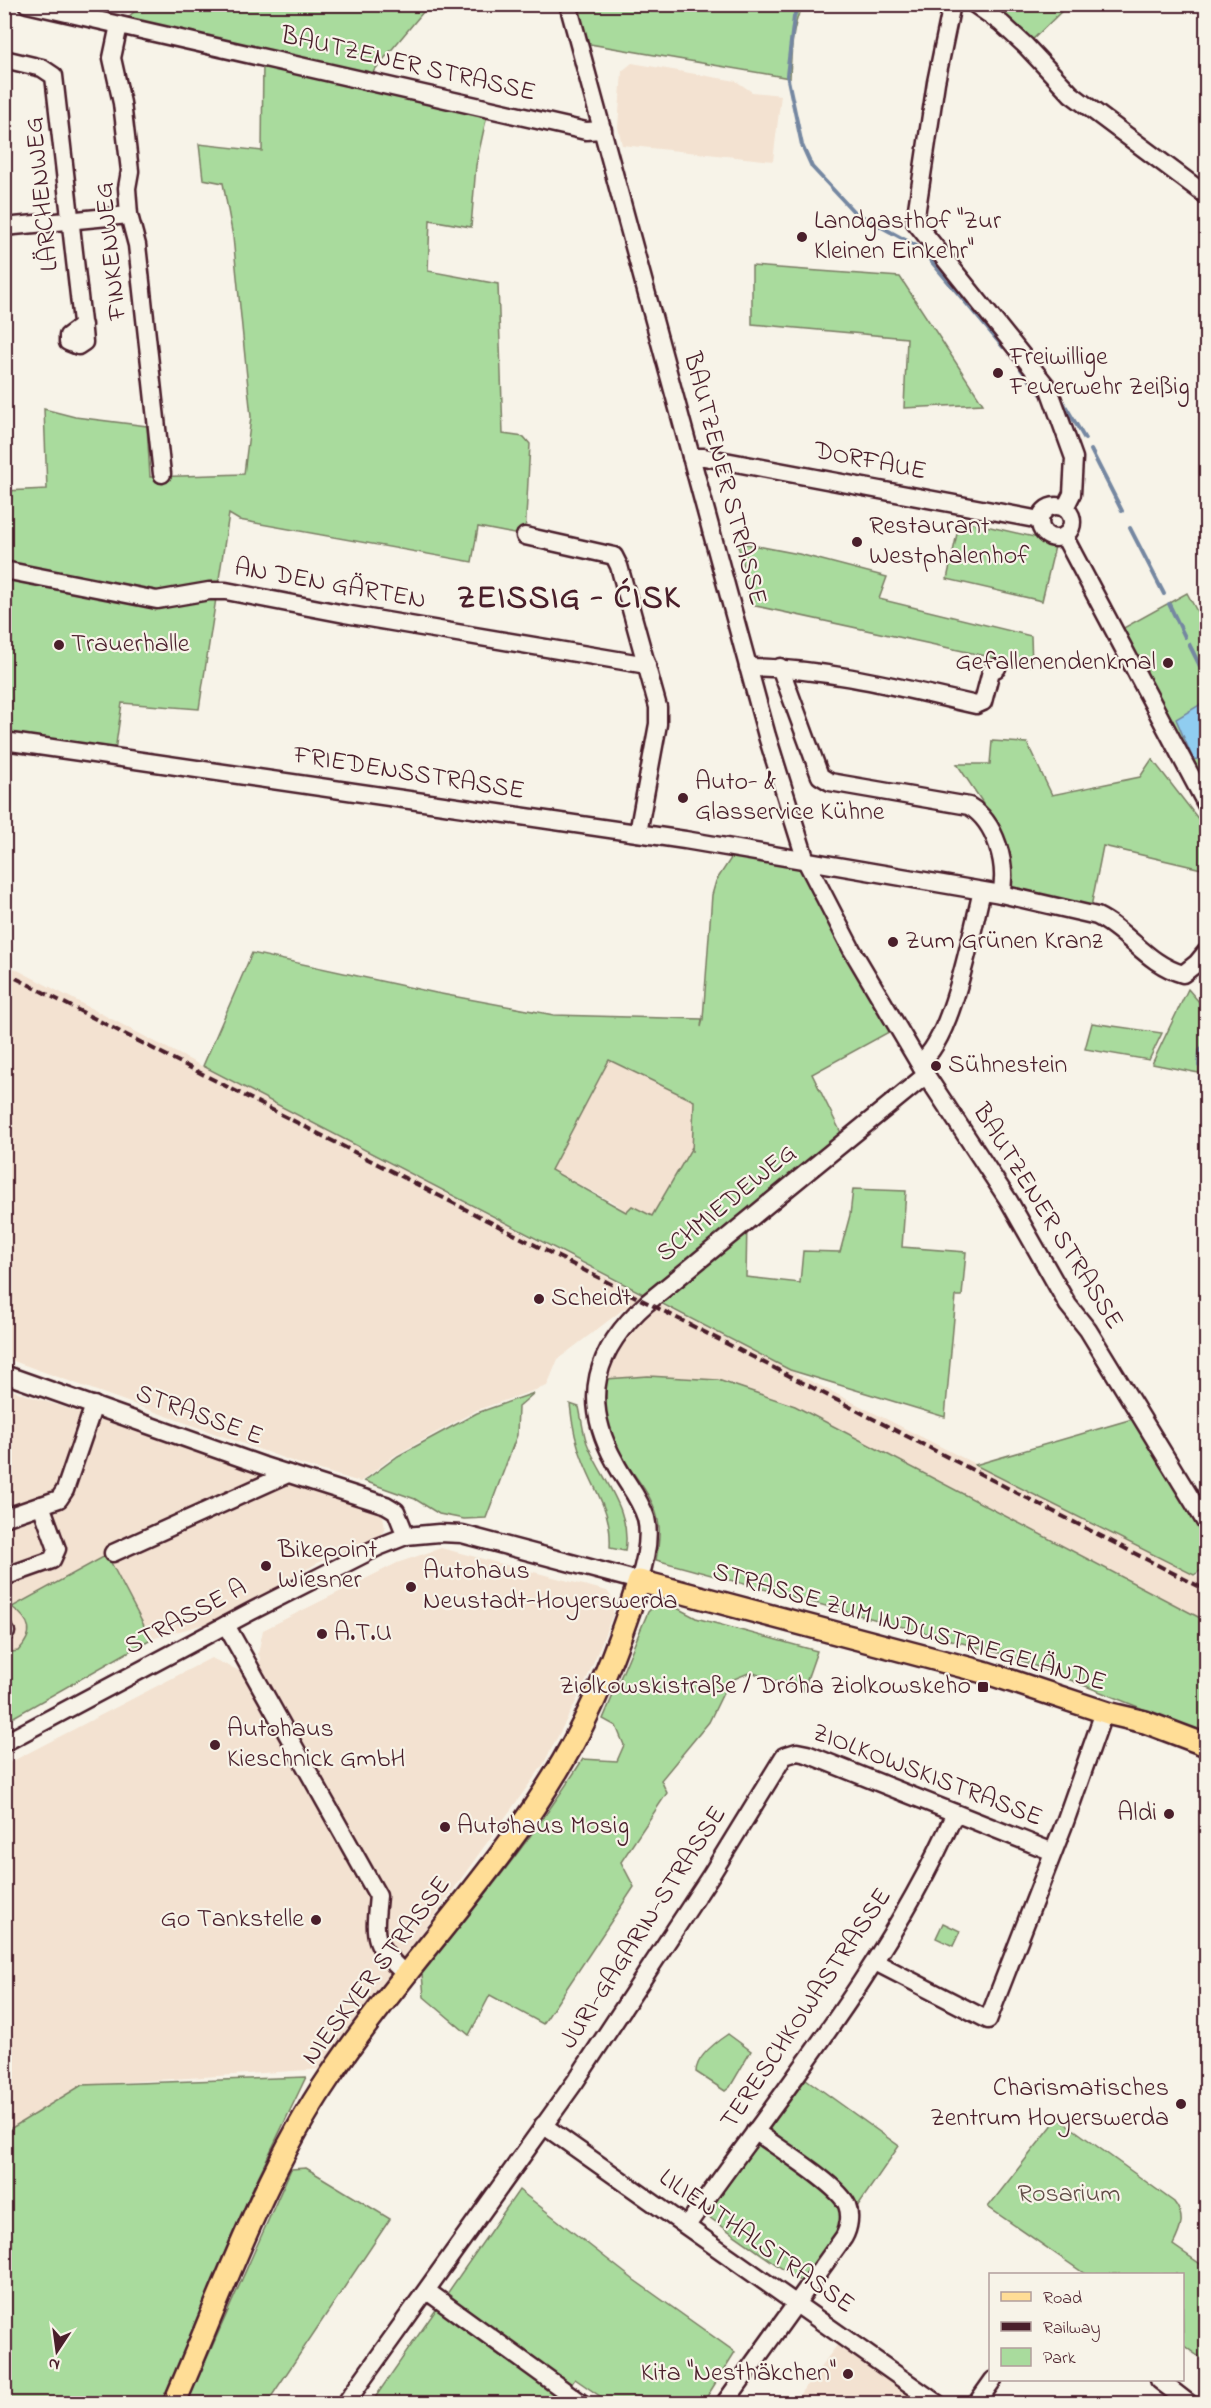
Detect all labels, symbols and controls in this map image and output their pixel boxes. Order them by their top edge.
street label: BAUTZENER STRASSE [276,17,539,113]
street label: LÄRCHENWEG [16,115,70,273]
street label: FINKENWEG [86,180,138,323]
place label: Landgasthof "Zur Kleinen Einkehr" [814,203,1002,271]
marker: Landgasthof "Zur Kleinen Einkehr" [795,230,809,244]
place label: Freiwillige Feuerwehr Zeißig [1009,339,1190,407]
street label: BAUTZENER STRASSE [672,347,776,610]
marker: Freiwillige Feuerwehr Zeißig [991,366,1005,380]
street label: DORFAUE [809,432,930,492]
place label: Restaurant Westphalenhof [869,508,1030,576]
marker: Restaurant Westphalenhof [850,535,864,549]
street label: AN DEN GÄRTEN [231,549,429,621]
district label: ZEISSIG - ĆISK [457,576,681,623]
place label: Trauerhalle [71,626,190,664]
marker: Trauerhalle [52,638,66,652]
place label: Gefallenendenkmal [955,644,1156,682]
marker: Gefallenendenkmal [1161,656,1175,670]
street label: FRIEDENSSTRASSE [290,737,527,811]
place label: Auto- & Glasservice Kühne [695,764,885,832]
marker: Auto- & Glasservice Kühne [676,791,690,805]
place label: Zum Grünen Kranz [905,923,1103,961]
marker: Zum Grünen Kranz [886,935,900,949]
place label: Sühnestein [948,1047,1067,1085]
marker: Sühnestein [929,1059,943,1073]
street label: BAUTZENER STRASSE [961,1096,1132,1338]
street label: SCHMIEDEWEG [649,1135,805,1273]
place label: Scheidt [551,1280,632,1318]
marker: Scheidt [532,1292,546,1306]
street label: STRASSE E [130,1375,268,1457]
place label: Bikepoint Wiesner [277,1532,377,1600]
place label: Autohaus Neustadt-Hoyerswerda [423,1553,678,1621]
street label: STRASSE ZUM INDUSTRIEGELÄNDE [708,1553,1110,1703]
marker: Bikepoint Wiesner [259,1559,273,1573]
street label: STRASSE A [118,1570,254,1666]
marker: Autohaus Neustadt-Hoyerswerda [404,1580,418,1594]
place label: A.T.U [334,1615,392,1653]
marker: A.T.U [315,1627,329,1641]
place label: Ziolkowskistraße / Dróha Ziolkowskeho [559,1668,971,1706]
marker: Ziolkowskistraße / Dróha Ziolkowskeho [976,1680,990,1694]
place label: Autohaus Kieschnick GmbH [227,1711,405,1779]
street label: ZIOLKOWSKISTRASSE [806,1715,1048,1837]
marker: Autohaus Kieschnick GmbH [208,1738,222,1752]
place label: Aldi [1117,1795,1157,1833]
street label: JURI-GAGARIN-STRASSE [551,1799,737,2057]
marker: Aldi [1162,1807,1176,1821]
place label: Autohaus Mosig [457,1808,629,1846]
marker: Autohaus Mosig [438,1820,452,1834]
street label: NIESKYER STRASSE [293,1868,461,2074]
street label: TERESCHKOWASTRASSE [712,1881,902,2137]
place label: Go Tankstelle [161,1901,304,1939]
marker: Go Tankstelle [309,1913,323,1927]
place label: Charismatisches Zentrum Hoyerswerda [930,2070,1169,2138]
marker: Charismatisches Zentrum Hoyerswerda [1174,2097,1188,2111]
street label: LILIENTHALSTRASSE [650,2160,862,2324]
park label: Rosarium [1018,2176,1120,2214]
legend [989,2273,1184,2381]
text: Road [1043,2286,1082,2312]
text: Railway [1043,2316,1100,2342]
north arrow [27,2321,87,2381]
text: Park [1043,2346,1076,2372]
text: N [46,2351,62,2377]
place label: Kita "Nesthäkchen" [641,2355,836,2393]
marker: Kita "Nesthäkchen" [841,2367,855,2381]

